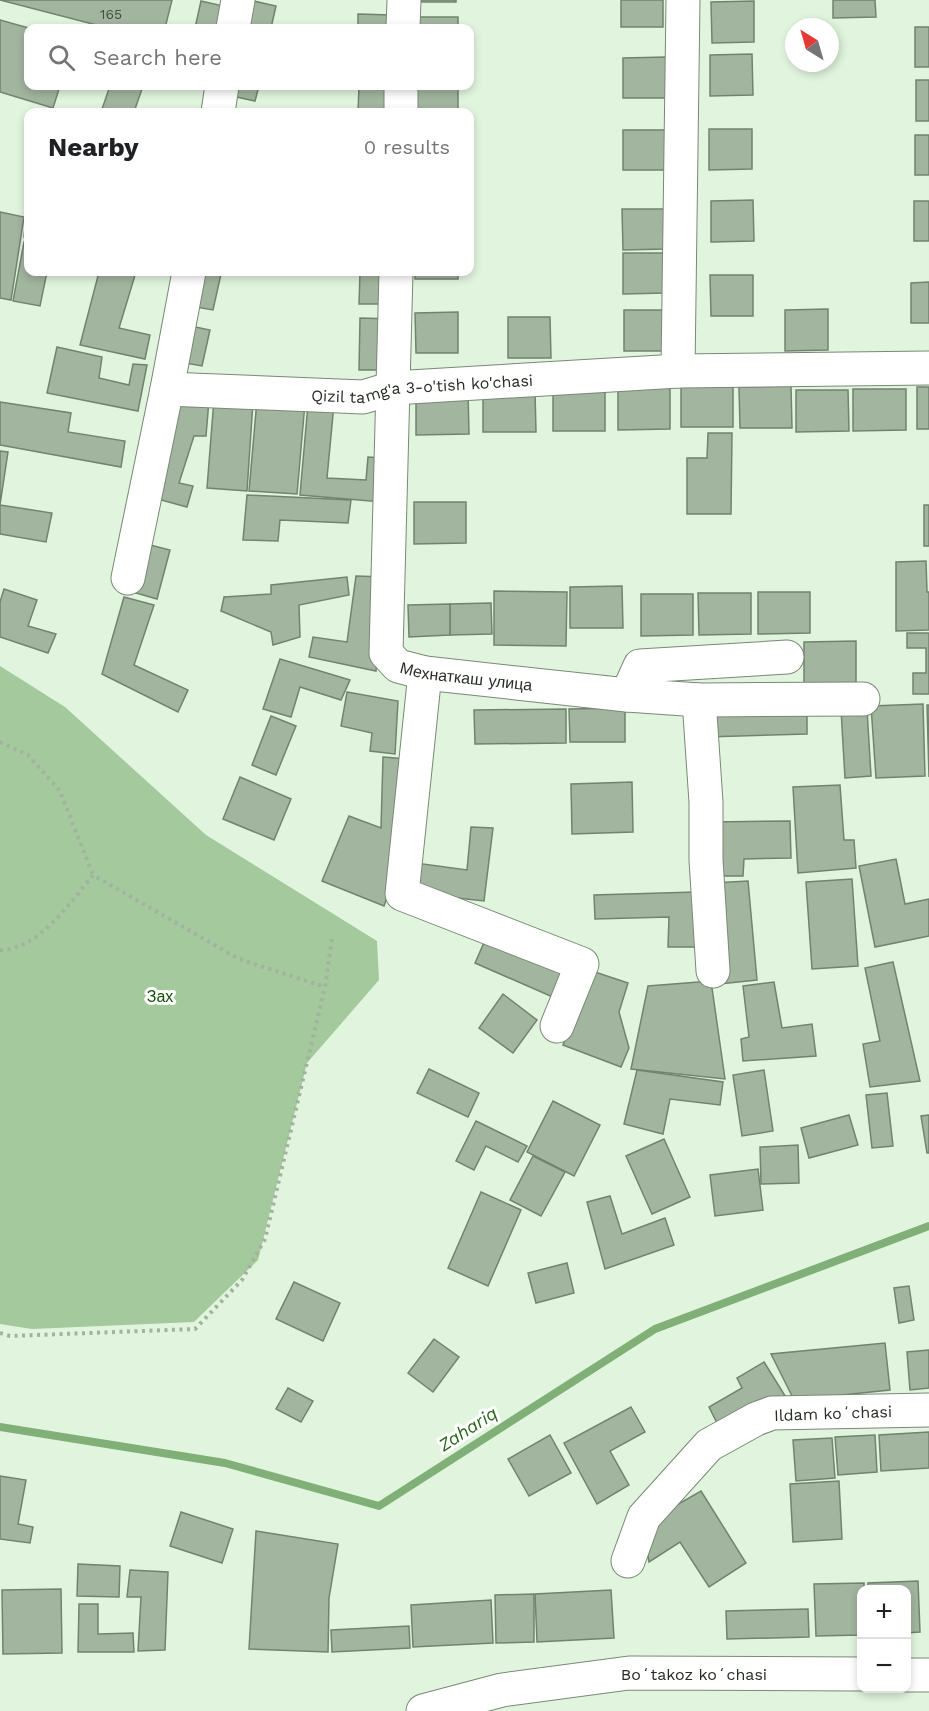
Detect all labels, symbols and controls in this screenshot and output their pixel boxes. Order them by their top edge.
house number: 165 [100,6,122,22]
north arrow [785,18,839,72]
search box [24,24,474,90]
icon: search [45,41,78,74]
text: Search here [93,45,222,70]
text: Nearby [48,132,139,162]
text: 0 results [364,135,450,159]
street label: Qizil tamg'a 3-o'tish ko'chasi [311,371,534,407]
street label: Мехнаткаш улица [398,658,533,695]
park label: Зах [147,987,173,1006]
water label: Zahariq [434,1402,501,1456]
street label: Ildam koʻchasi [774,1402,892,1425]
map controls [857,1585,911,1693]
button: + [857,1585,911,1639]
button: − [857,1639,911,1693]
street label: Boʻtakoz koʻchasi [621,1665,767,1684]

